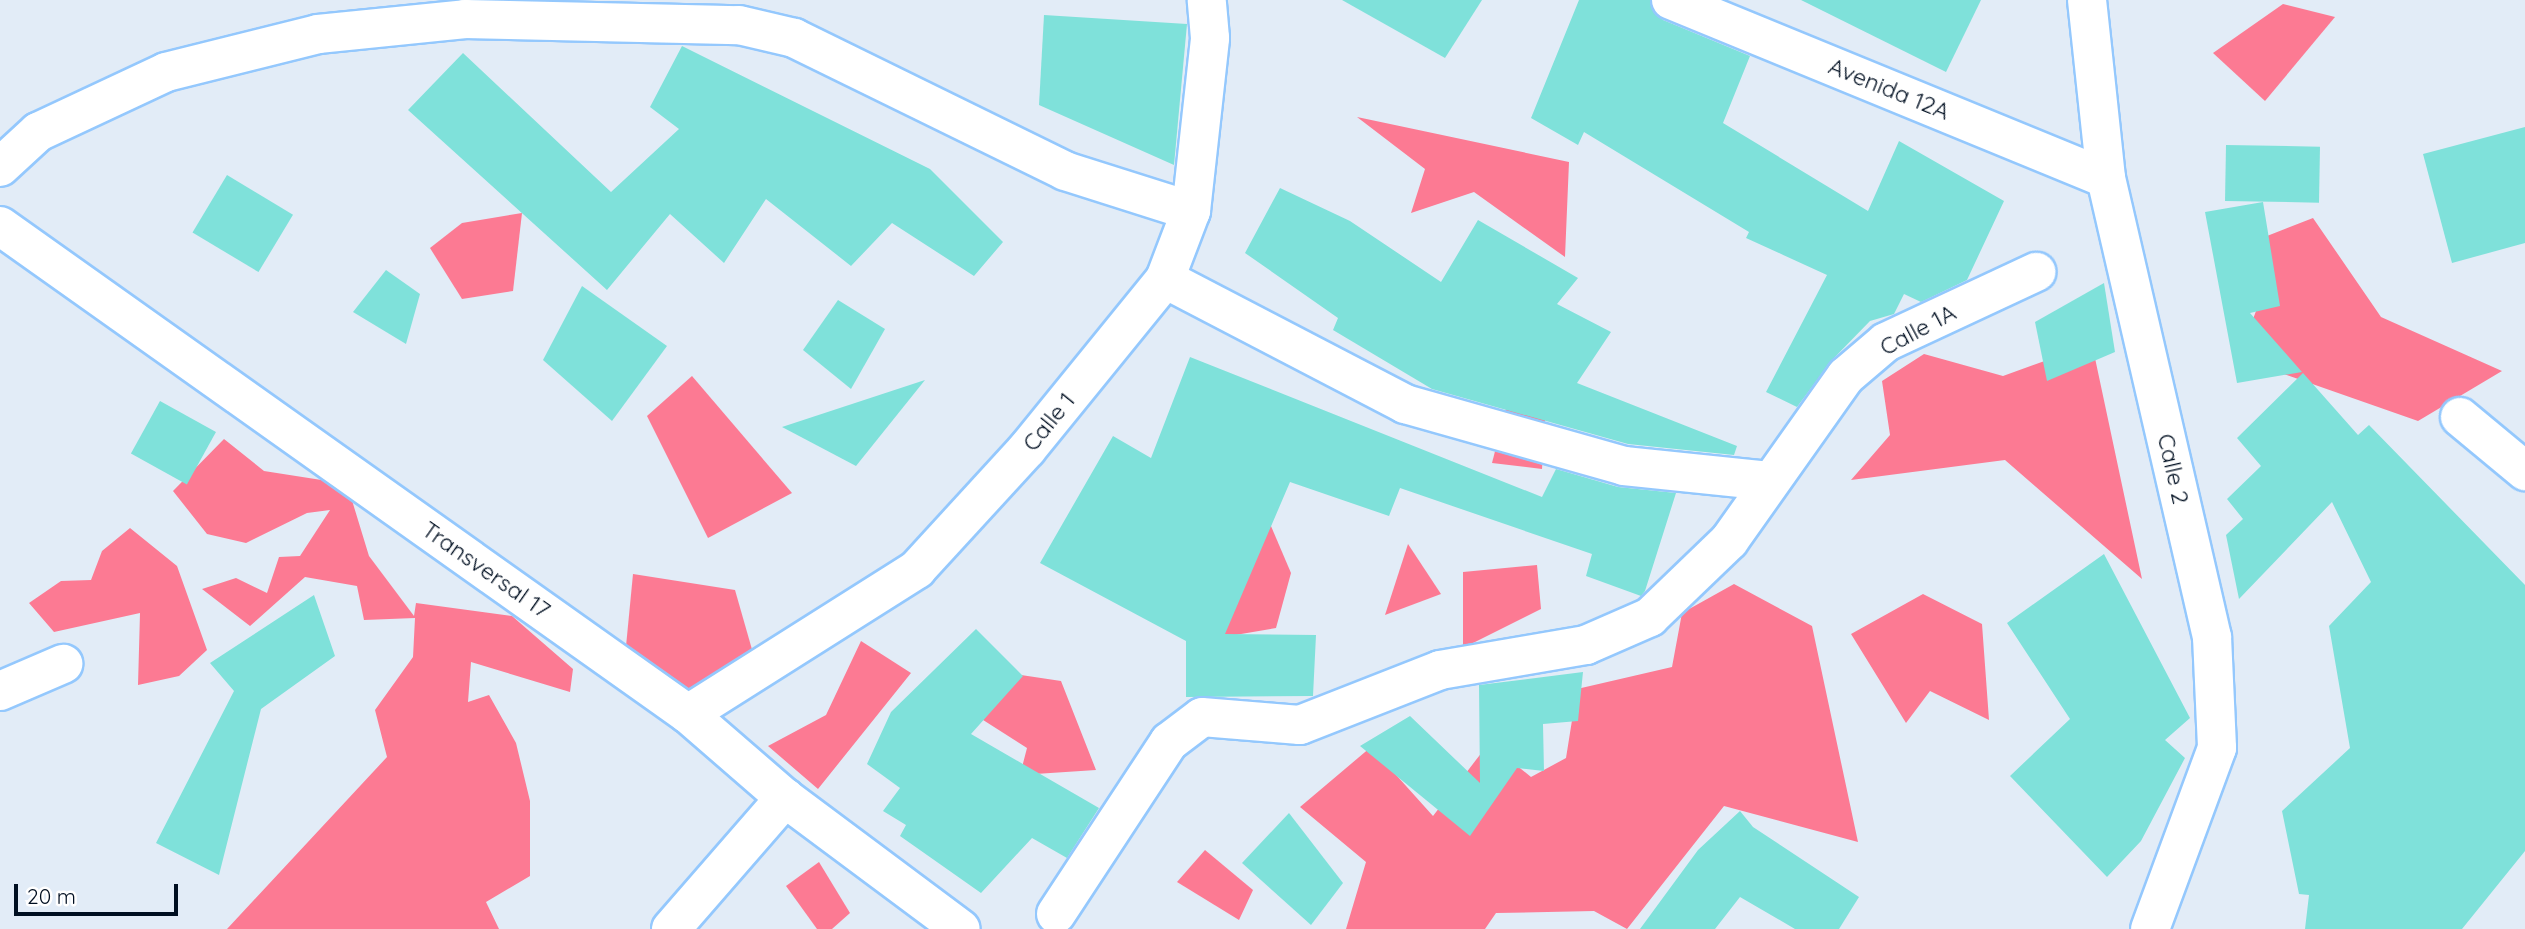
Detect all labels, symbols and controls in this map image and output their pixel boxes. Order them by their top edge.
street label: Avenida 12A [1825,52,1953,126]
street label: Calle 1A [1875,299,1961,361]
street label: Calle 1 [1017,387,1081,457]
street label: Calle 2 [2152,431,2194,507]
street label: Transversal 17 [417,516,555,624]
scale bar [18,870,182,914]
text: 20 m [27,883,76,909]

